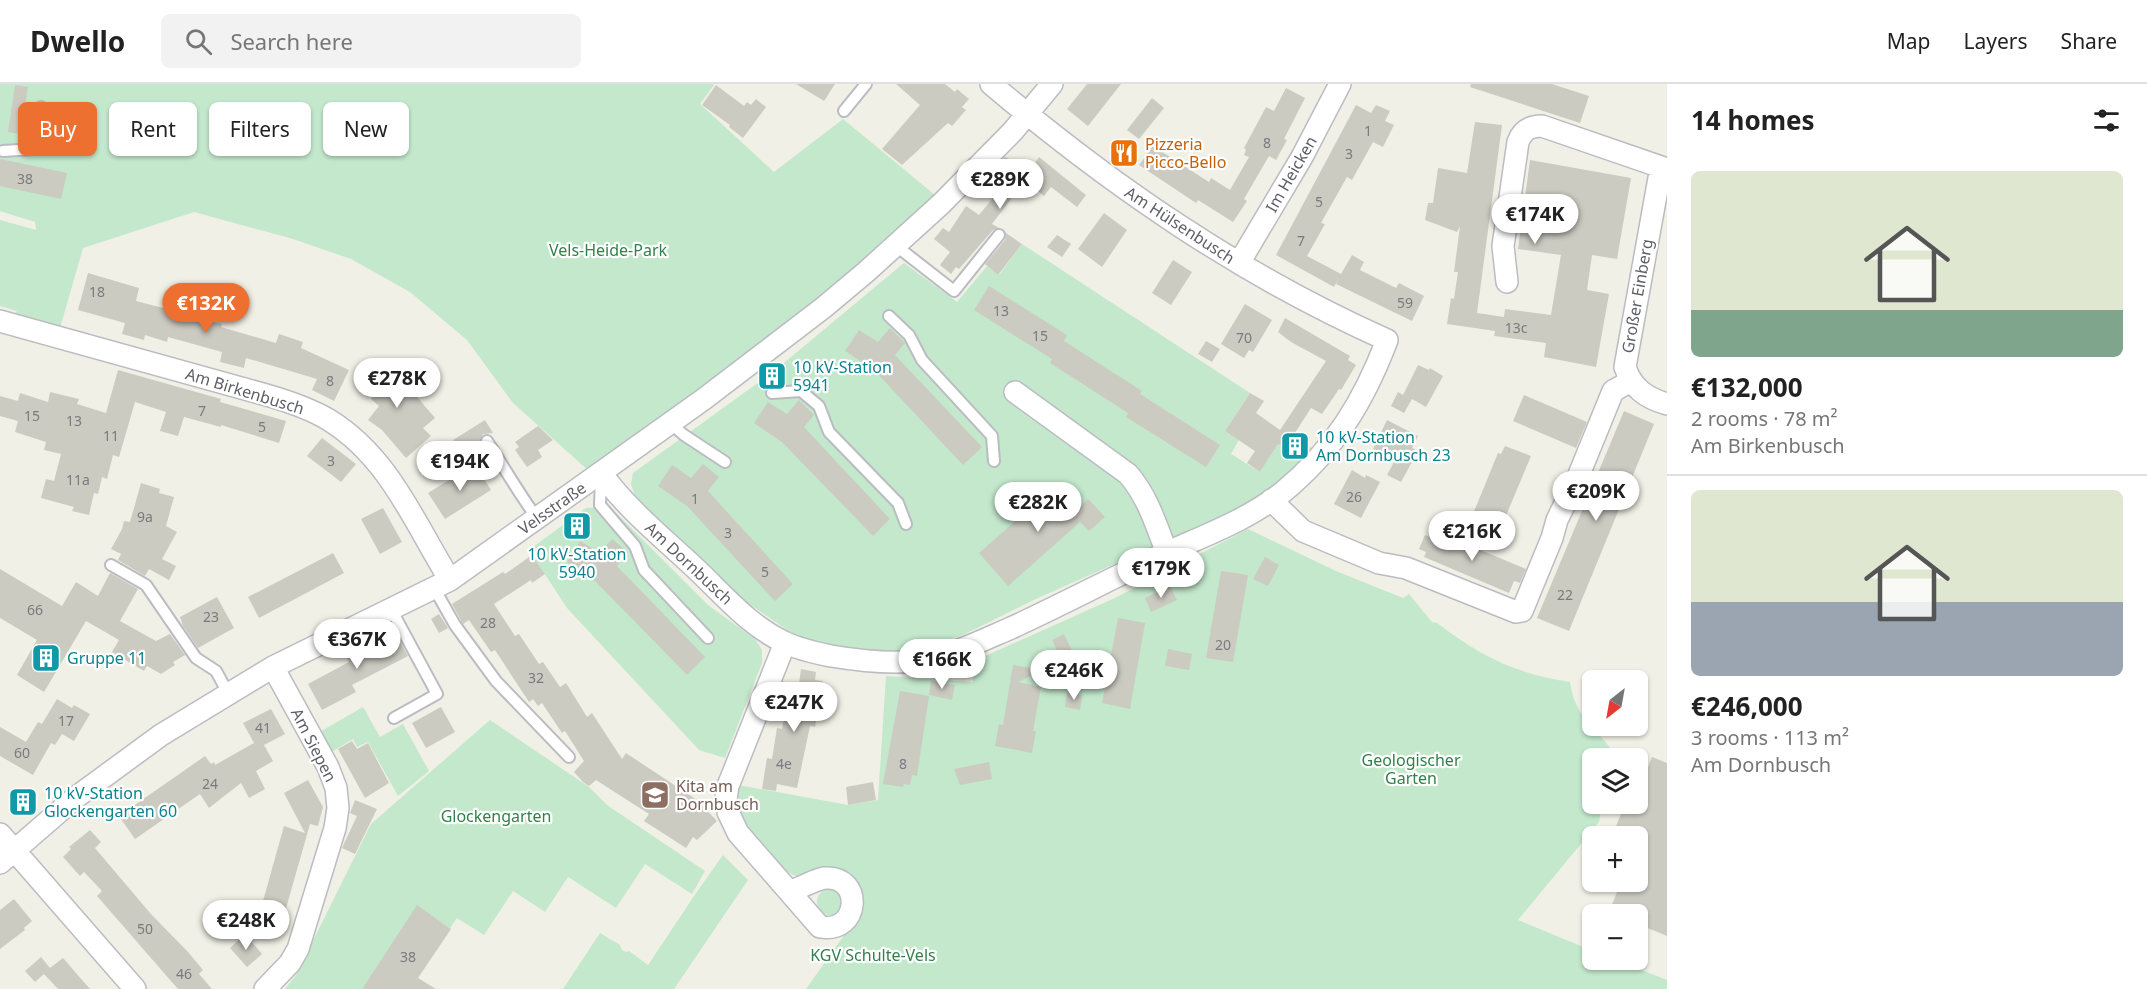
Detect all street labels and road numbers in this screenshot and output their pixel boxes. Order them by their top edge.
street label: Im Heicken [1260,132,1322,216]
street label: Am Hülsenbusch [1121,181,1239,269]
street label: Großer Einberg [1616,237,1658,355]
street label: Am Birkenbusch [183,363,307,419]
street label: Velsstraße [514,477,590,539]
street label: Am Dornbusch [640,517,738,609]
street label: Am Siepen [286,704,342,786]

